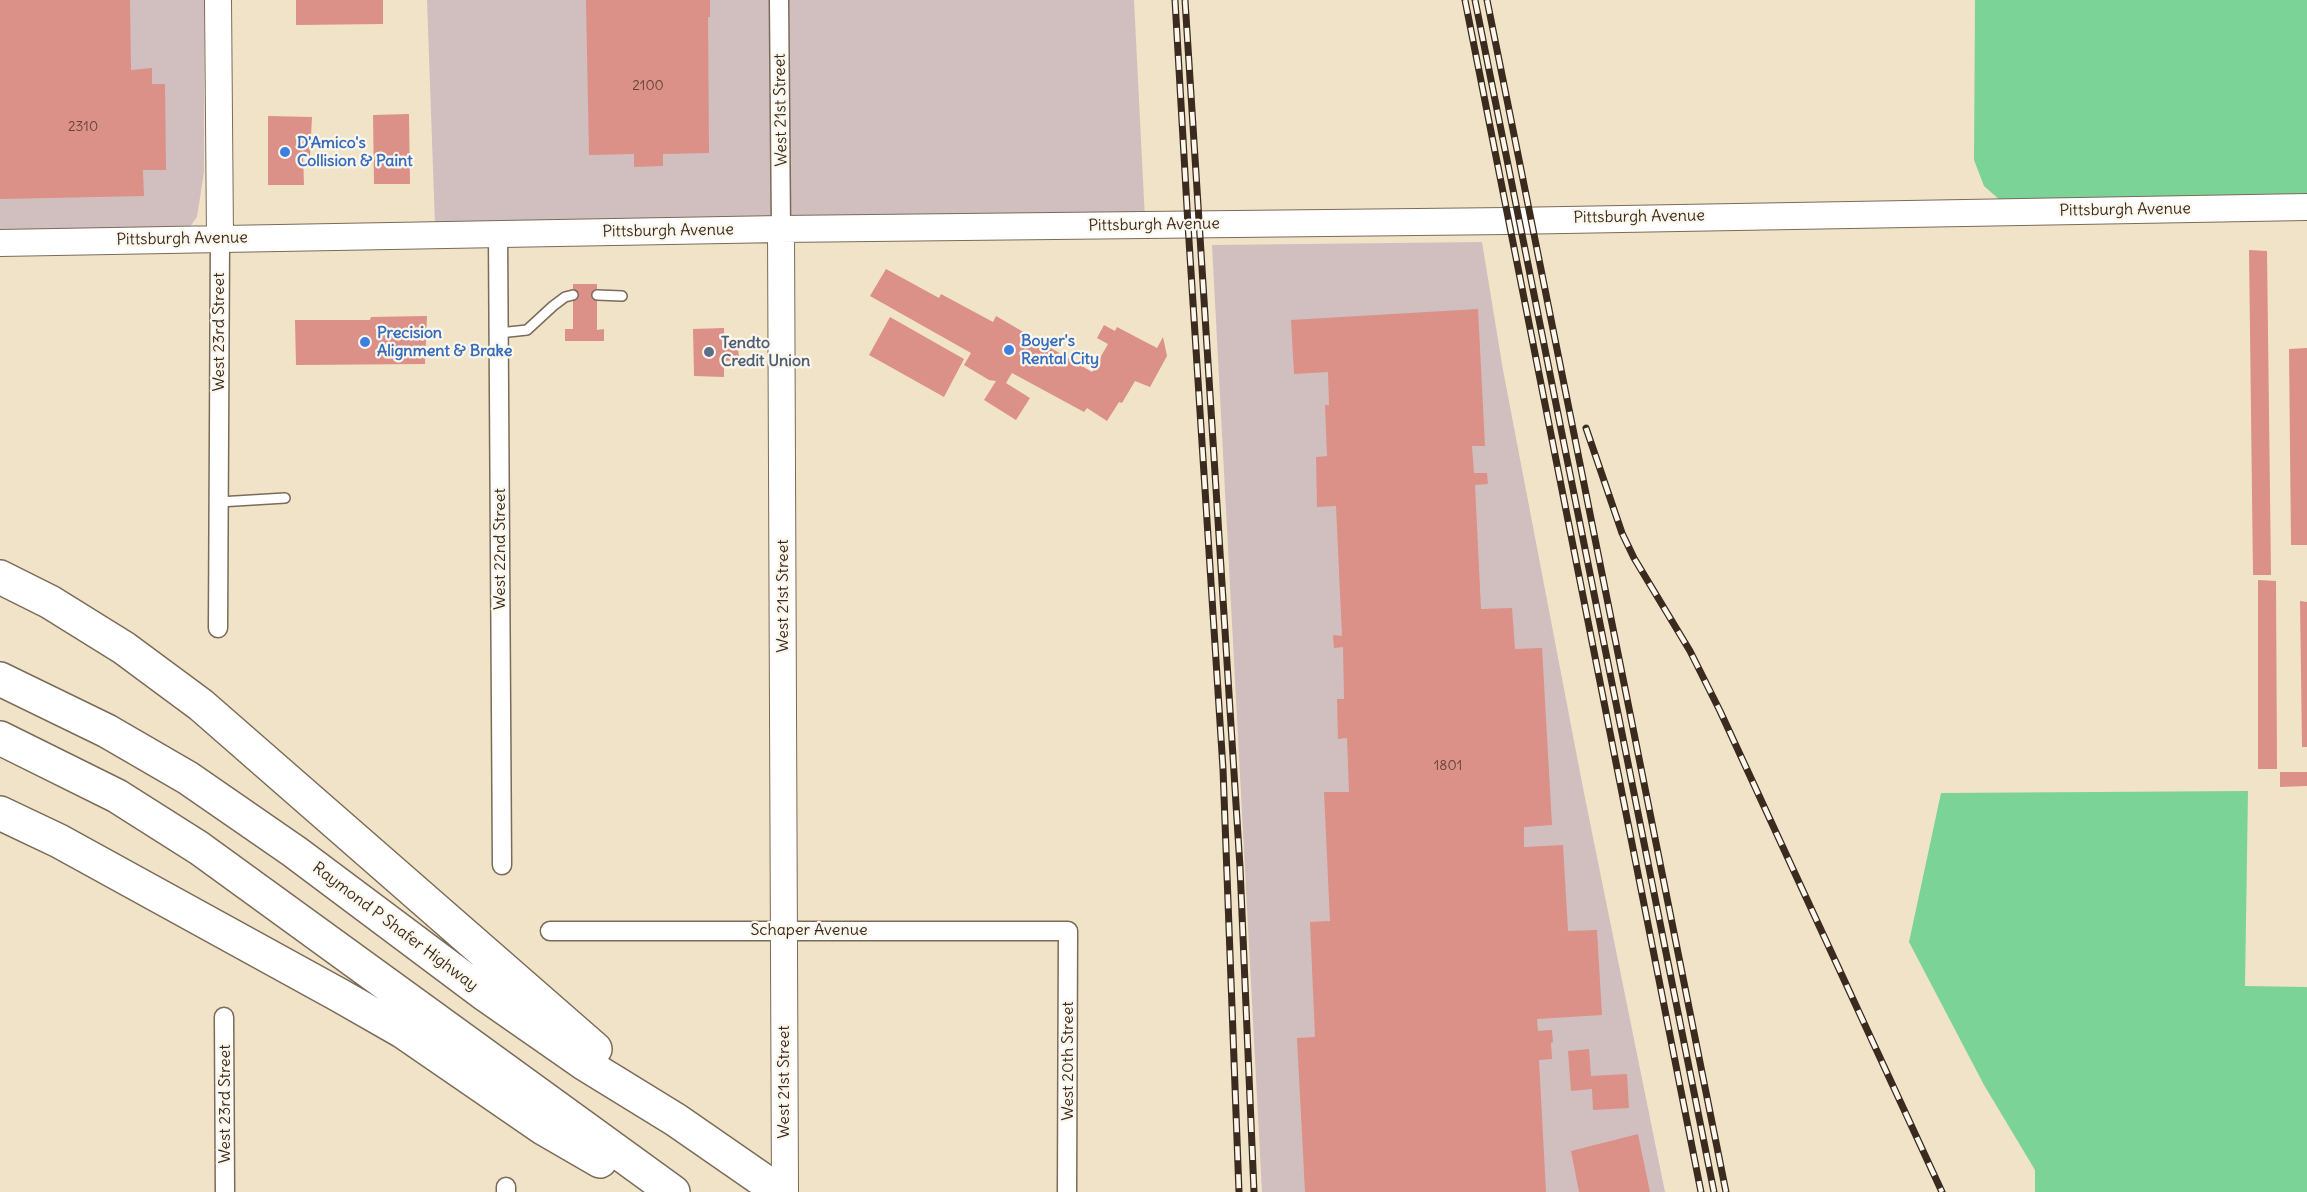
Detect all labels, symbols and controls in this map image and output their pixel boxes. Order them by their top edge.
street label: West 21st Street [770,53,792,167]
house number: 2100 [632,78,664,94]
house number: 2310 [68,119,98,135]
place label: D'Amico's Collision & Paint [297,133,413,171]
marker: D'Amico's Collision & Paint [278,145,292,159]
street label: Pittsburgh Avenue [2059,199,2191,221]
street label: Pittsburgh Avenue [1573,206,1705,228]
street label: Pittsburgh Avenue [1088,214,1220,236]
street label: Pittsburgh Avenue [602,220,734,242]
street label: Pittsburgh Avenue [116,228,248,250]
street label: West 23rd Street [209,272,229,392]
place label: Precision Alignment & Brake [377,323,512,361]
place label: Boyer's Rental City [1021,331,1099,369]
place label: Tendto Credit Union [721,333,810,371]
marker: Precision Alignment & Brake [358,335,372,349]
marker: Boyer's Rental City [1002,343,1016,357]
marker: Tendto Credit Union [702,345,716,359]
street label: West 22nd Street [490,488,510,610]
street label: West 21st Street [773,539,793,653]
house number: 1801 [1434,758,1462,774]
street label: Raymond P Shafer Highway [309,859,481,995]
street label: Schaper Avenue [750,920,868,940]
street label: West 20th Street [1058,1001,1078,1121]
street label: West 21st Street [774,1025,794,1139]
street label: West 23rd Street [215,1044,235,1164]

